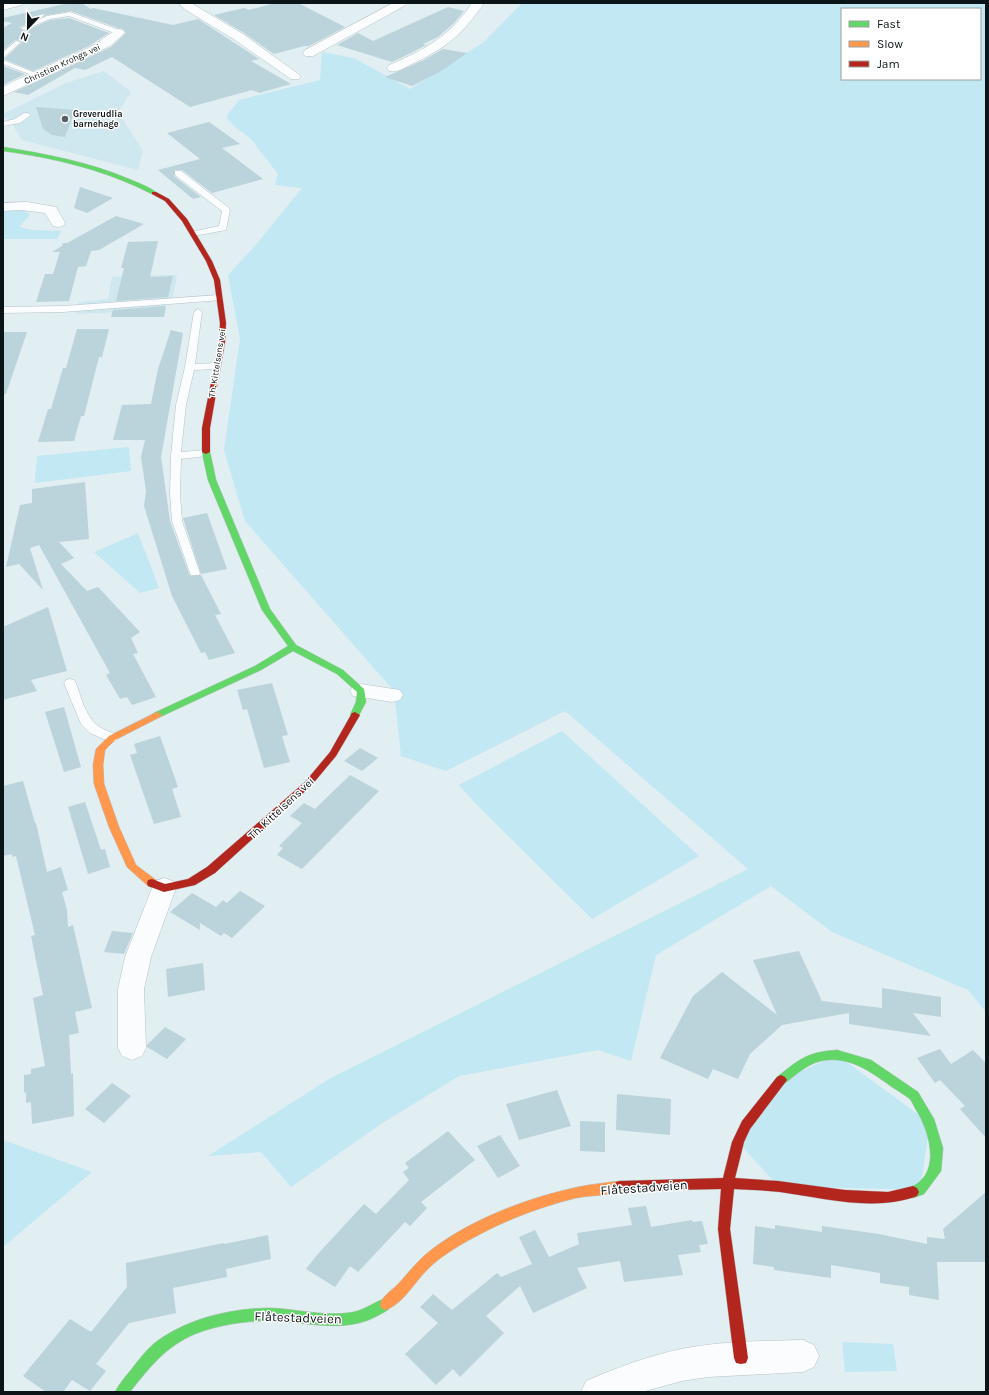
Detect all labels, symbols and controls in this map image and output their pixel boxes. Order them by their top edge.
north arrow [8,8,48,48]
legend [841,8,981,80]
text: Fast [877,17,901,31]
text: N [18,29,31,44]
text: Slow [877,37,903,51]
street label: Christian Krohgs vei [22,42,102,86]
text: Jam [877,57,900,71]
place label: Greverudlia barnehage [73,109,123,129]
marker: Greverudlia barnehage [60,114,70,124]
street label: Th. Kittelsens vei [207,328,227,398]
street label: Th. Kittelsens vei [246,775,317,842]
street label: Flåtestadveien [600,1177,688,1198]
street label: Flåtestadveien [254,1308,342,1327]

